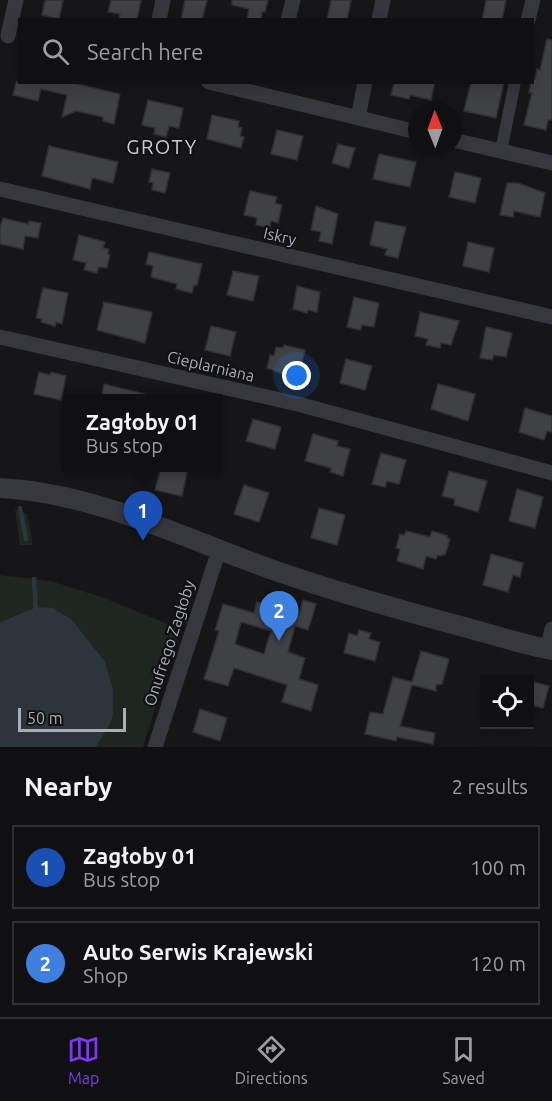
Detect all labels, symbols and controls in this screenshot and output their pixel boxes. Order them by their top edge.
search box [18,18,534,84]
icon: search [39,35,72,68]
text: Search here [87,39,203,64]
north arrow [408,102,462,156]
district label: GROTY [126,135,198,158]
street label: Iskry [262,223,299,249]
street label: Cieplarniana [166,347,256,385]
your location [282,361,311,390]
popup [63,394,222,472]
text: Zagłoby 01 [86,409,199,434]
text: Bus stop [86,434,163,457]
pin: 1 [124,492,162,541]
street label: Onufrego Zagłoby [140,578,198,708]
pin: 2 [260,592,298,641]
map controls [480,675,534,729]
button: locate [480,675,534,729]
scale bar [18,705,126,732]
text: 50 m [27,709,63,727]
text: Nearby [24,772,112,801]
text: 2 results [452,775,528,798]
text: Zagłoby 01 [83,843,197,868]
text: 1 [40,856,51,879]
text: 100 m [470,856,526,879]
text: Bus stop [83,868,160,891]
text: Auto Serwis Krajewski [83,939,313,964]
text: 2 [40,952,51,975]
text: 120 m [470,952,526,975]
text: Shop [83,964,128,987]
tab: Map [67,1033,100,1087]
tab: Directions [235,1033,308,1087]
tab: Saved [442,1033,485,1087]

